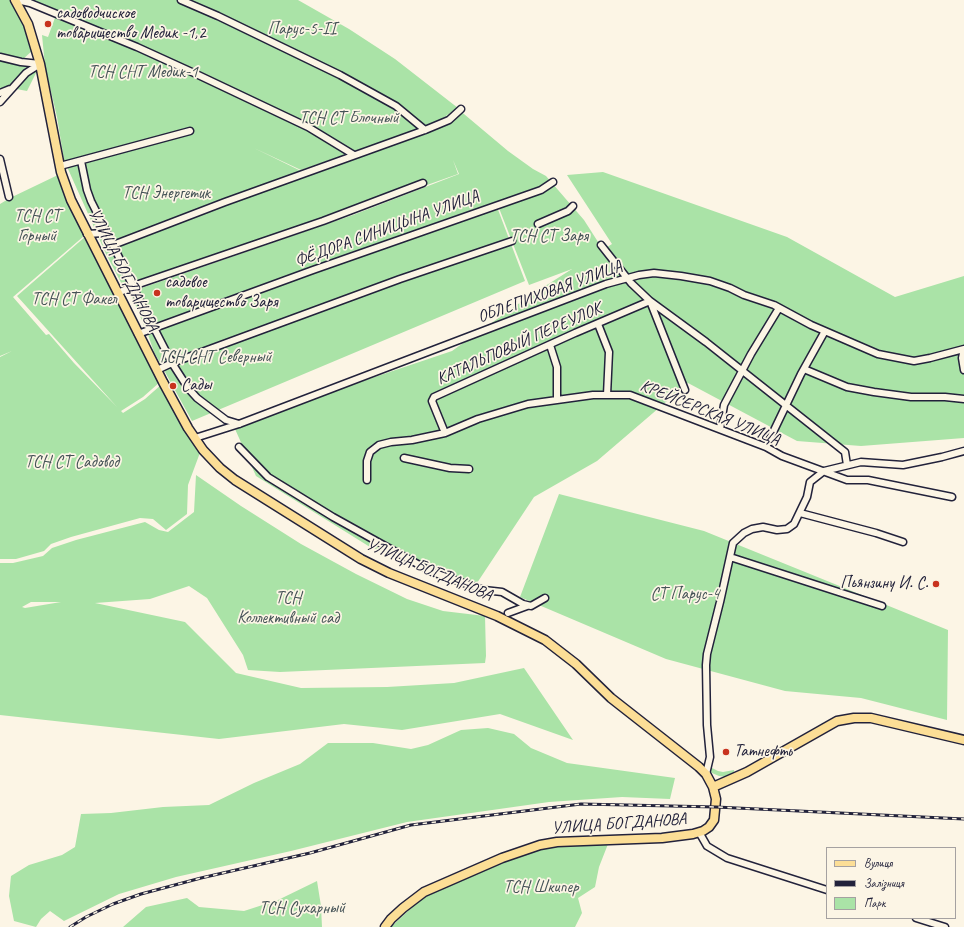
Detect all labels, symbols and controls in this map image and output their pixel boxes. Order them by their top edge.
place label: садоводчиское товарищество Медик -1,2 [56,4,206,44]
marker: садоводчиское товарищество Медик -1,2 [43,19,53,29]
park label: Парус-5-II [268,20,336,40]
park label: ТСН СНТ Медик-1 [88,63,198,83]
park label: ТСН СТ Блочный [299,109,399,129]
park label: ТСН Энергетик [122,184,210,204]
street label: ФЁДОРА СИНИЦЫНА УЛИЦА [292,186,482,272]
street label: УЛИЦА БОГДАНОВА [83,205,163,335]
park label: ТСН СТ Горный [14,207,60,247]
park label: ТСН СТ Заря [510,227,588,247]
street label: ОБЛЕПИХОВАЯ УЛИЦА [475,256,625,328]
place label: садовое товарищество Заря [165,273,278,313]
marker: садовое товарищество Заря [152,288,162,298]
park label: ТСН СТ Факел [31,290,117,310]
street label: КАТАЛЬПОВЫЙ ПЕРЕУЛОК [434,298,604,390]
park label: ТСН СНТ Северный [158,348,272,368]
place label: Сады [181,376,212,396]
street label: КРЕЙСЕРСКАЯ УЛИЦА [637,376,783,450]
marker: Сады [168,381,178,391]
park label: ТСН СТ Садовод [25,453,119,473]
street label: УЛИЦА БОГДАНОВА [363,534,495,606]
place label: Пьянзину И. С. [840,574,928,594]
marker: Пьянзину И. С. [931,579,941,589]
park label: СТ Парус-4 [650,585,720,605]
park label: ТСН Коллективный сад [237,589,339,629]
place label: Татнефть [734,742,792,762]
marker: Татнефть [721,747,731,757]
street label: УЛИЦА БОГДАНОВА [551,809,687,839]
legend [826,847,956,919]
text: Вулиця [864,855,892,871]
text: Залізниця [864,875,904,891]
park label: ТСН Шкипер [504,878,578,898]
text: Парк [864,895,885,911]
park label: ТСН Сухарный [259,899,345,919]

